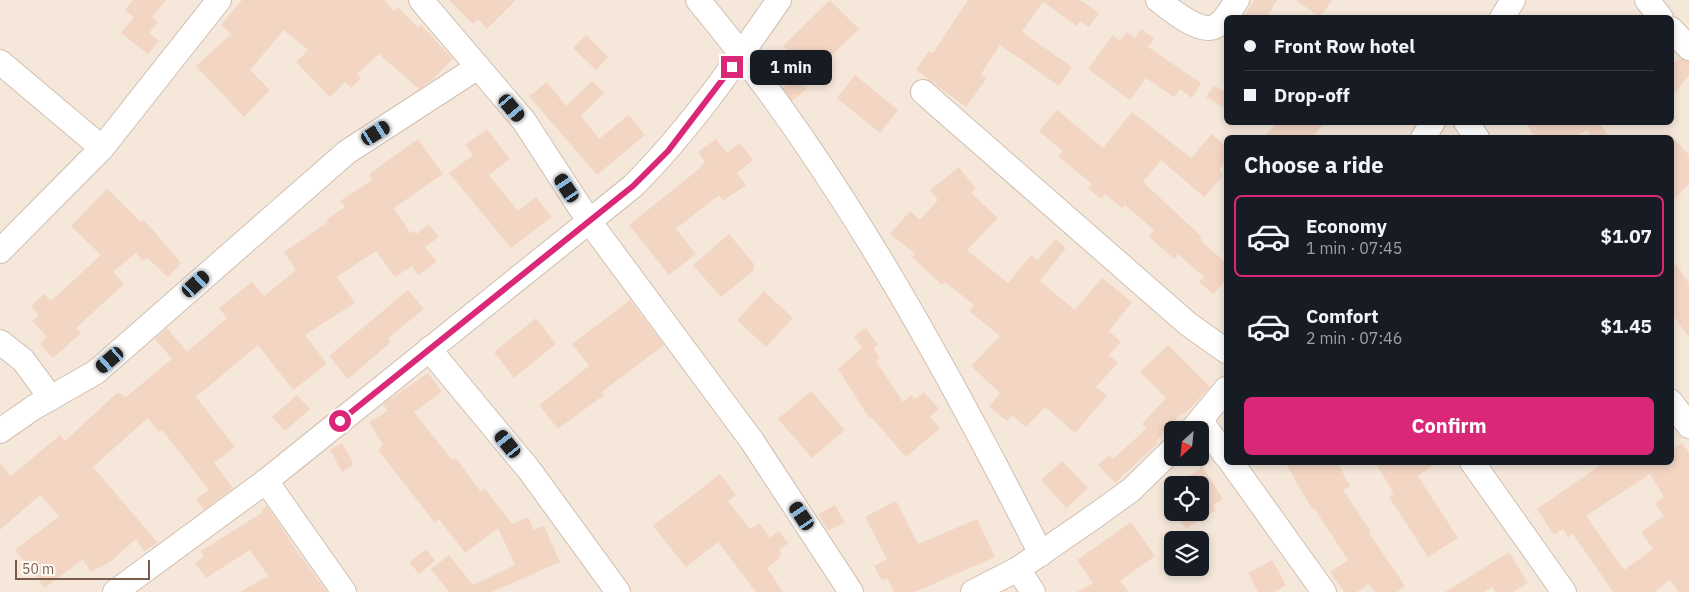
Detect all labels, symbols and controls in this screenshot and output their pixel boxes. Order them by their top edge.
text: Front Row hotel [1274,34,1415,58]
callout: 1 min [750,50,832,84]
route end [721,56,743,78]
text: 1 min [770,57,812,77]
text: Drop-off [1274,83,1350,107]
car [496,92,527,124]
car [359,119,392,147]
text: Choose a ride [1244,150,1384,179]
car [552,171,581,205]
icon: car [1246,214,1291,259]
text: Economy [1306,214,1387,238]
text: $1.07 [1600,224,1652,248]
text: 1 min · 07:45 [1306,238,1402,258]
car [179,268,212,300]
icon: car [1246,304,1291,349]
text: Comfort [1306,304,1379,328]
text: $1.45 [1600,314,1652,338]
text: 2 min · 07:46 [1306,328,1402,348]
car [93,344,126,376]
button: Confirm [1244,397,1654,455]
route start [329,410,351,432]
north arrow [1164,421,1209,466]
map controls [1164,421,1209,576]
car [492,428,523,460]
button: locate [1164,476,1209,521]
car [787,499,816,533]
button: layers [1164,531,1209,576]
scale bar [15,557,150,580]
text: 50 m [22,560,54,578]

